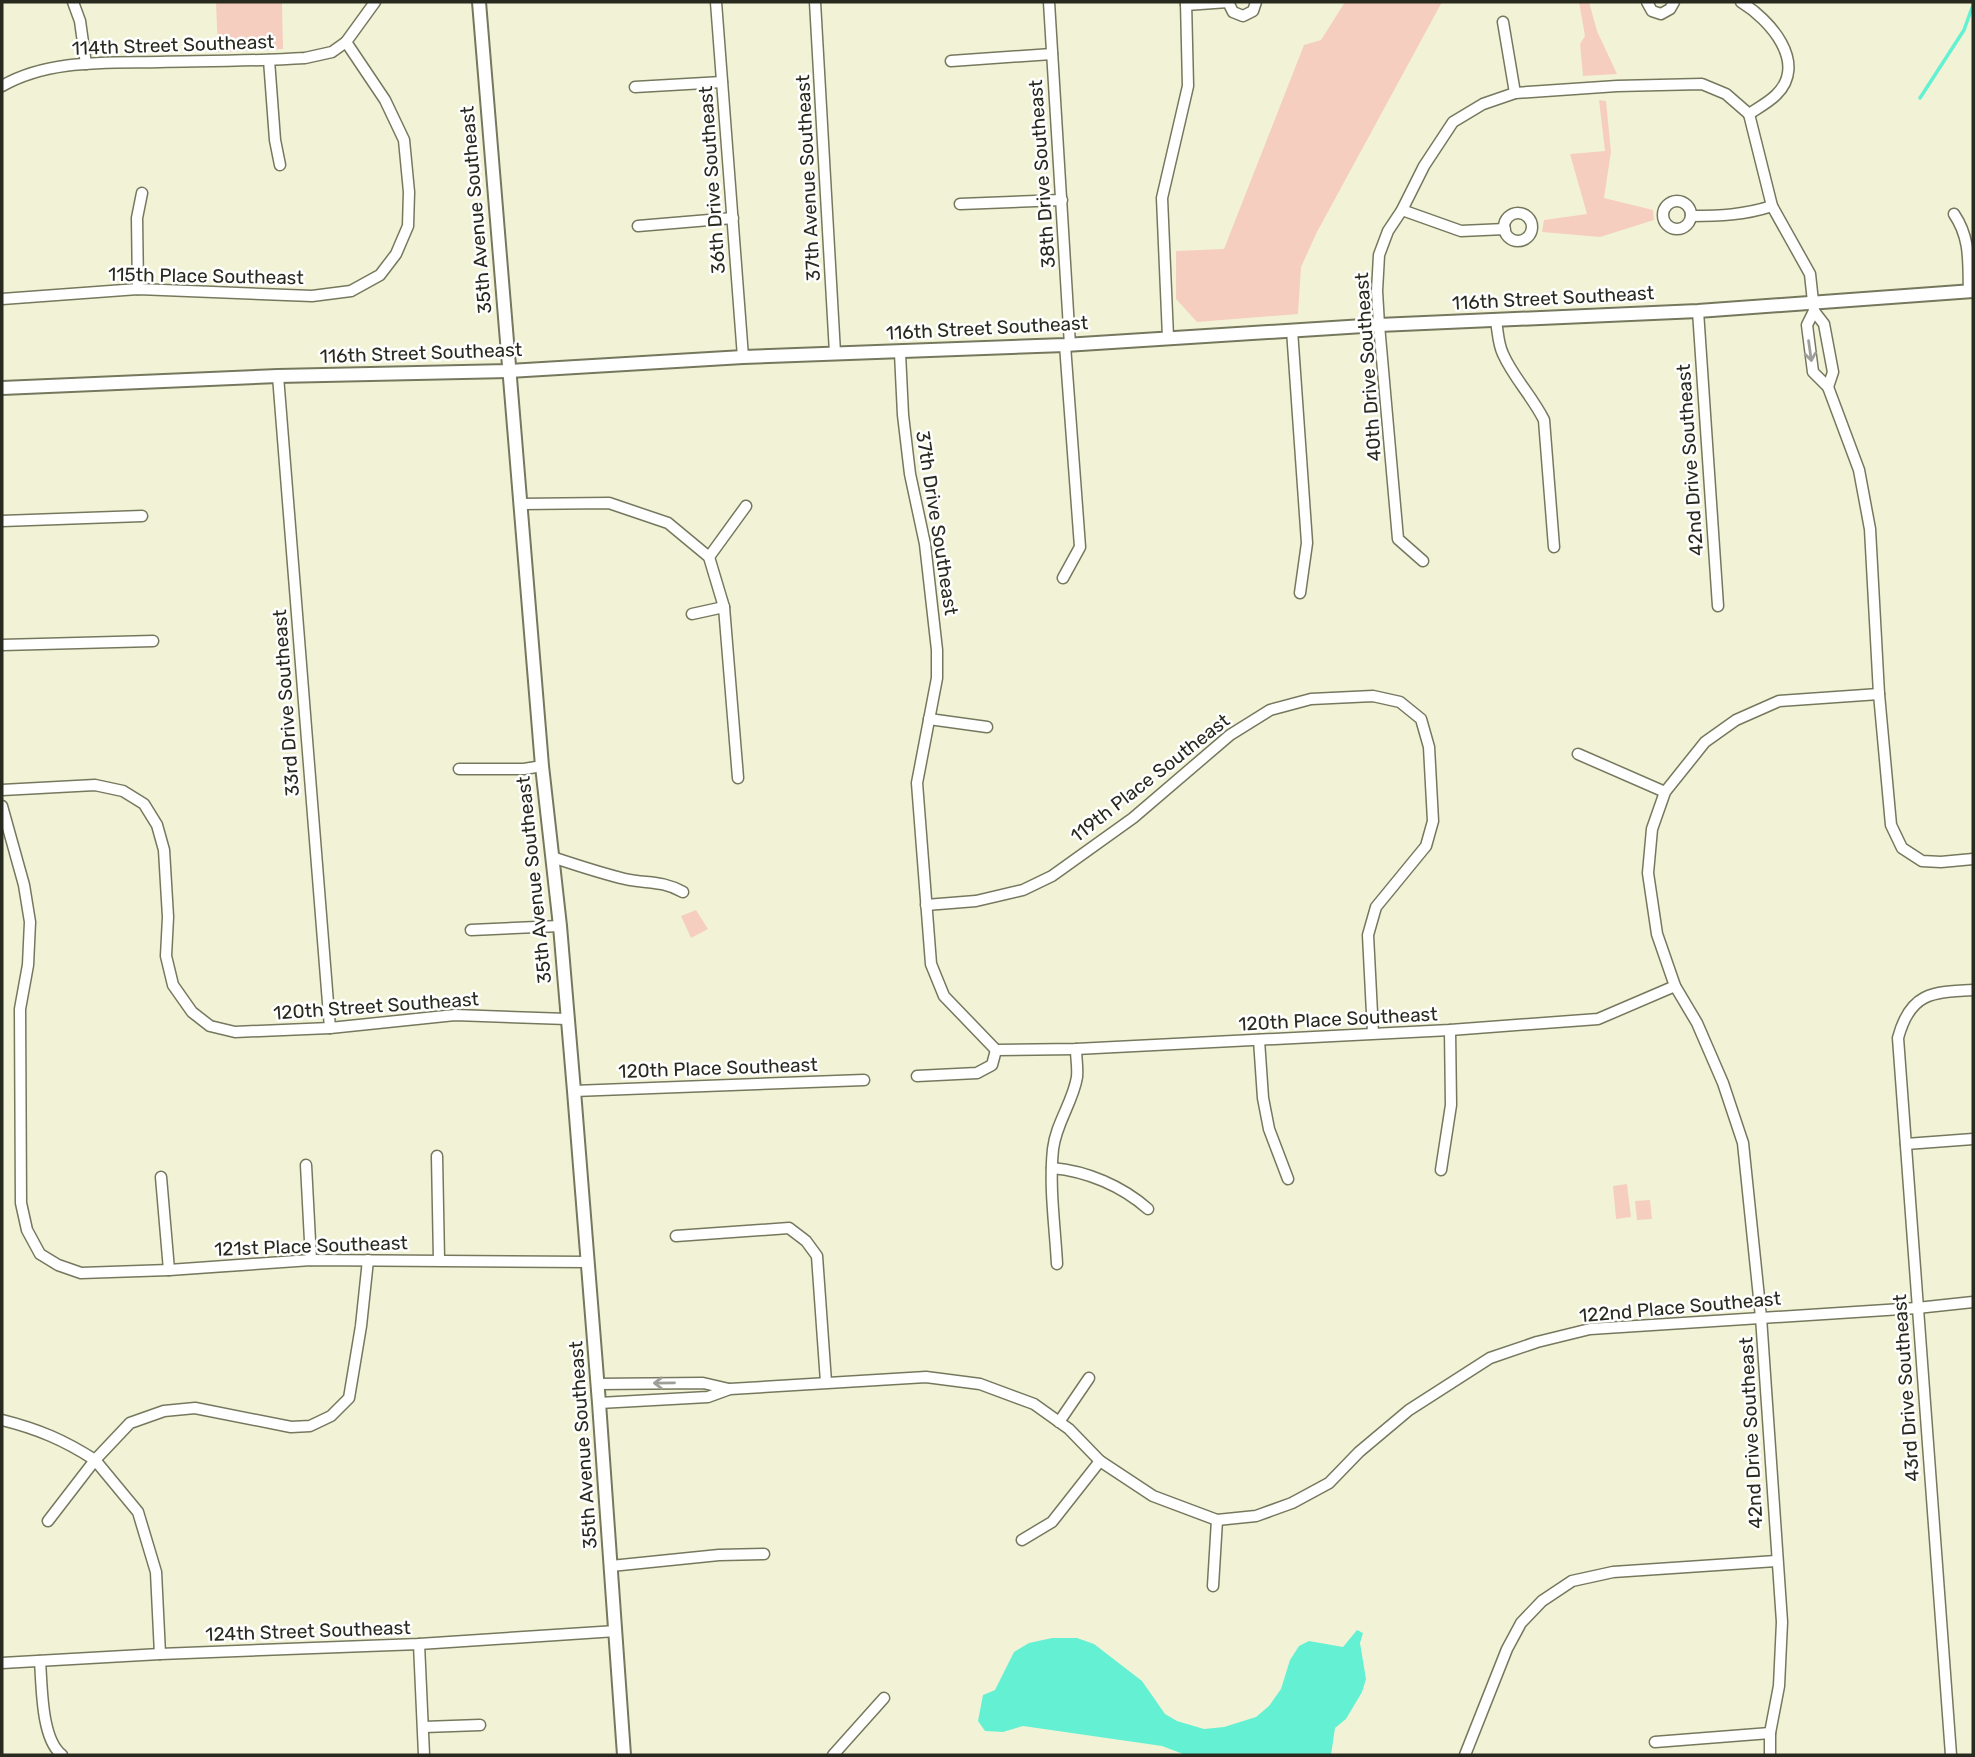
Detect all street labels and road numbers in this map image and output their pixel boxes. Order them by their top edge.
street label: 114th Street Southeast [71,30,275,60]
street label: 37th Avenue Southeast [791,74,825,282]
street label: 38th Drive Southeast [1024,78,1060,269]
street label: 36th Drive Southeast [694,85,730,275]
street label: 35th Avenue Southeast [455,105,497,315]
street label: 115th Place Southeast [108,263,305,289]
street label: 40th Drive Southeast [1350,271,1386,462]
street label: 116th Street Southeast [1451,281,1655,315]
street label: 116th Street Southeast [885,311,1089,345]
street label: 116th Street Southeast [319,338,523,368]
street label: 42nd Drive Southeast [1672,363,1708,557]
street label: 37th Drive Southeast [911,429,963,618]
street label: 33rd Drive Southeast [268,608,304,797]
street label: 119th Place Southeast [1066,708,1235,847]
street label: 35th Avenue Southeast [512,775,556,985]
street label: 120th Street Southeast [272,987,480,1025]
street label: 120th Place Southeast [1238,1002,1439,1036]
street label: 120th Place Southeast [618,1053,819,1083]
street label: 121st Place Southeast [214,1231,409,1261]
street label: 122nd Place Southeast [1578,1287,1782,1327]
street label: 43rd Drive Southeast [1888,1293,1924,1483]
street label: 42nd Drive Southeast [1734,1336,1768,1530]
street label: 35th Avenue Southeast [564,1340,602,1550]
street label: 124th Street Southeast [205,1616,412,1646]

